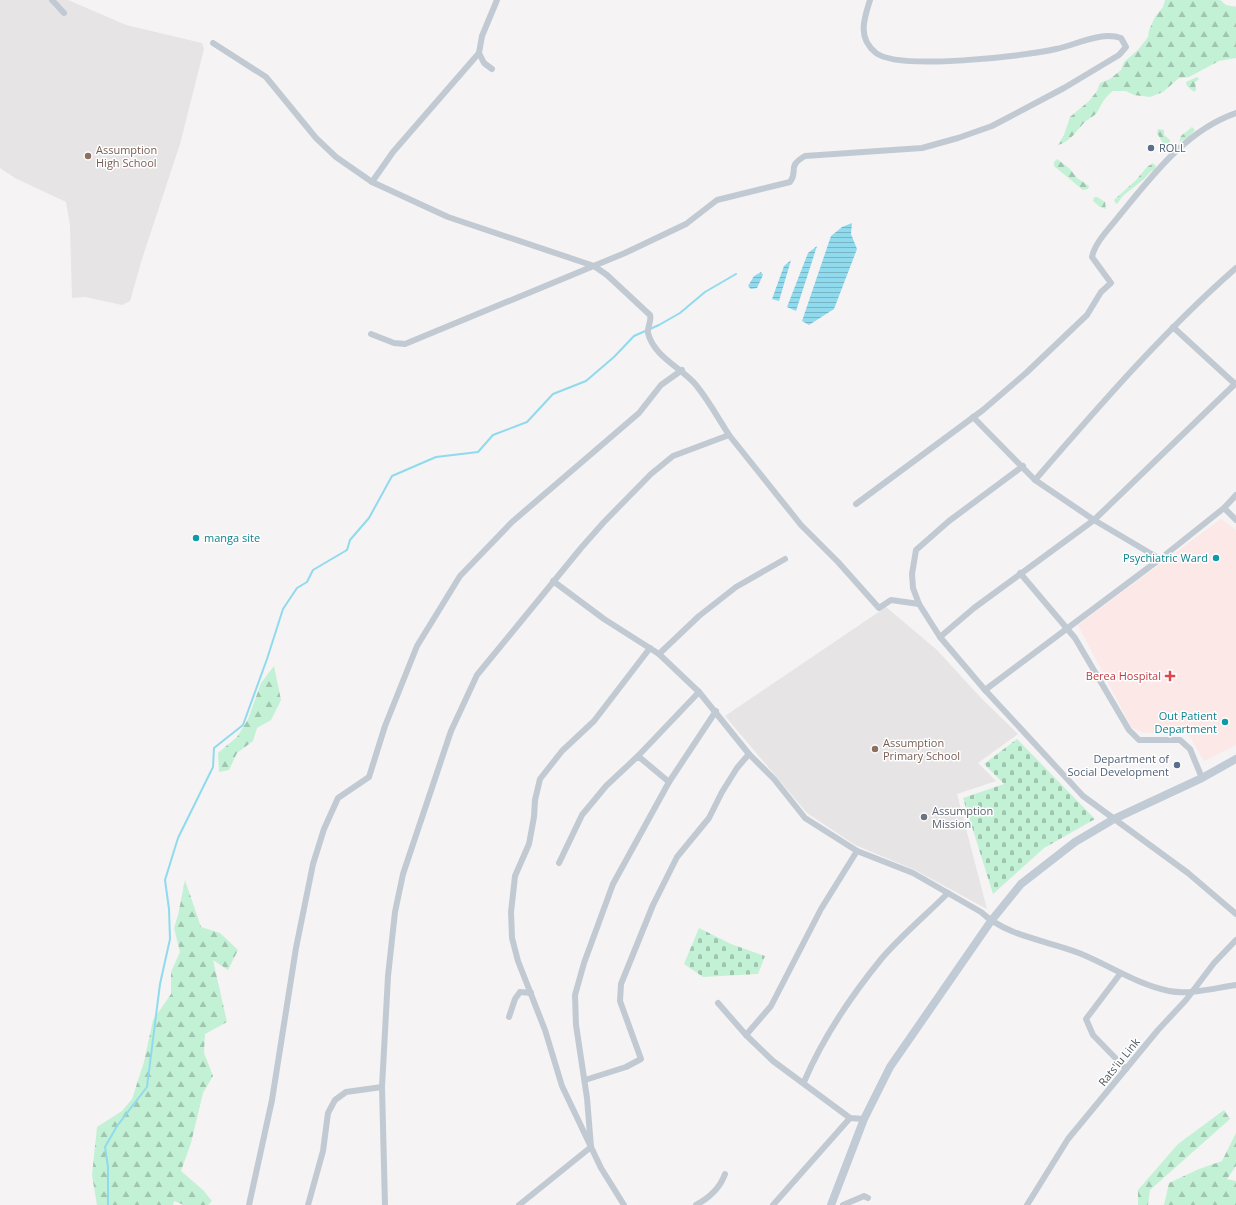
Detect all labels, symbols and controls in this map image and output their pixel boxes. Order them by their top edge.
place label: ROLL [1159,140,1186,155]
place label: Assumption High School [96,142,157,170]
marker: ROLL [1146,143,1156,153]
marker: Assumption High School [83,151,93,161]
place label: manga site [204,530,260,545]
marker: manga site [191,533,201,543]
place label: Psychiatric Ward [1123,550,1208,565]
marker: Psychiatric Ward [1211,553,1221,563]
place label: Berea Hospital [1086,668,1161,683]
marker: Berea Hospital [1164,670,1176,682]
place label: Out Patient Department [1155,708,1217,736]
marker: Out Patient Department [1220,717,1230,727]
place label: Assumption Primary School [883,735,960,763]
marker: Assumption Primary School [870,744,880,754]
place label: Department of Social Development [1068,751,1170,779]
marker: Department of Social Development [1172,760,1182,770]
place label: Assumption Mission [932,803,993,831]
marker: Assumption Mission [919,812,929,822]
street label: Rats'iu Link [1095,1034,1143,1089]

